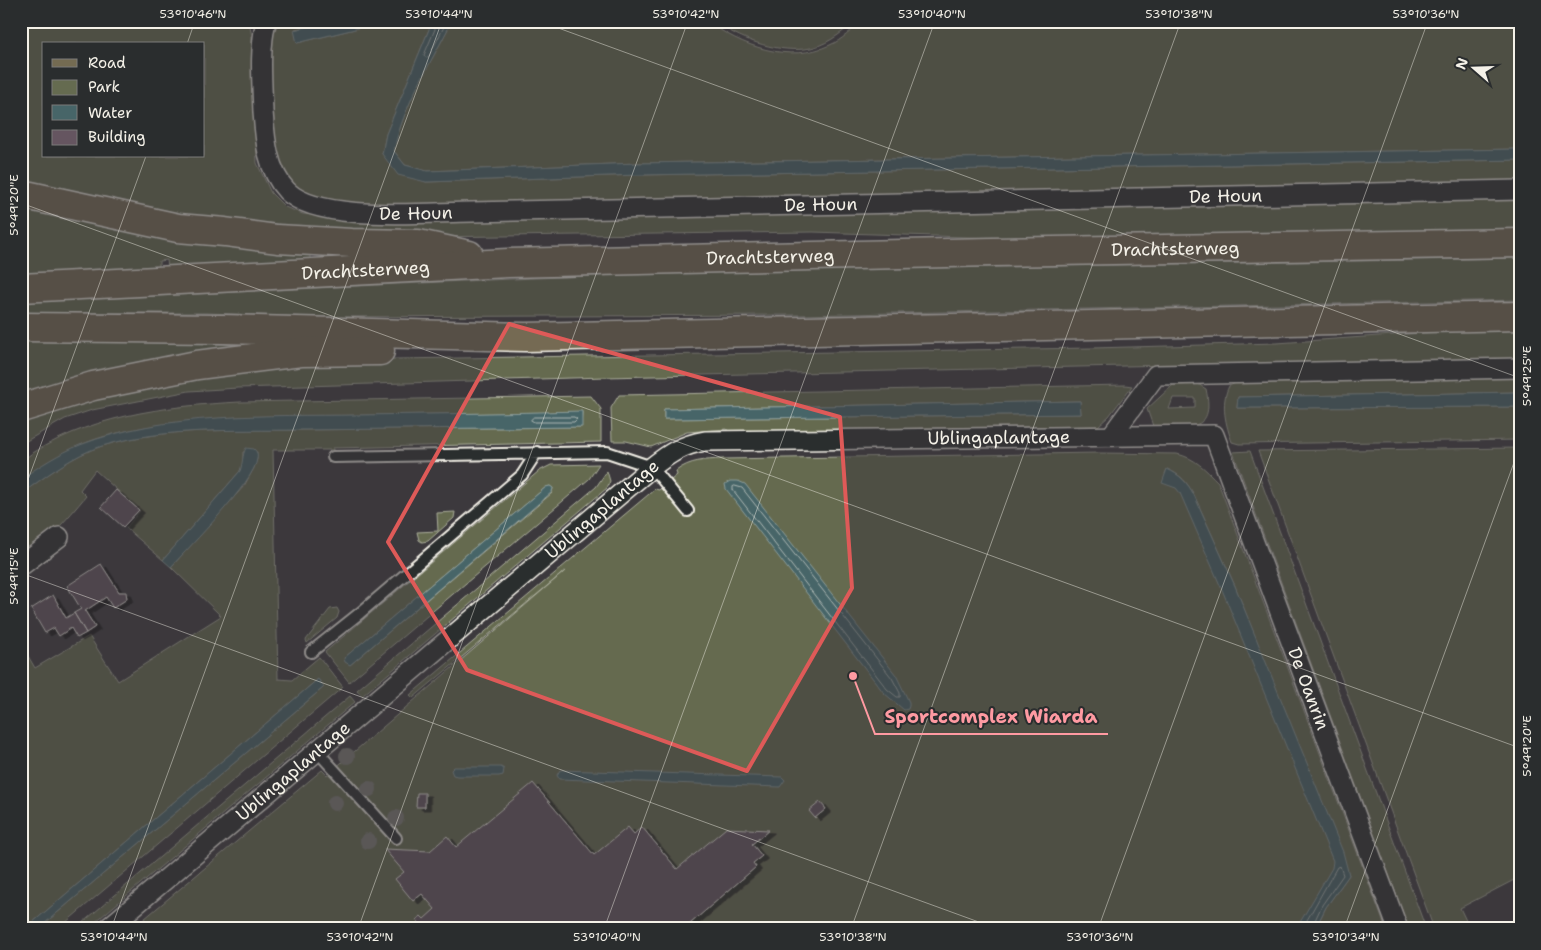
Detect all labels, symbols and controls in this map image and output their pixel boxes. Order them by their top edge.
text: 53°10'46"N [160,6,226,22]
text: 53°10'44"N [405,6,473,22]
text: 53°10'42"N [653,6,719,22]
text: 53°10'40"N [898,6,966,22]
text: 53°10'38"N [1145,6,1213,22]
text: 53°10'36"N [1392,6,1460,22]
legend [42,42,205,158]
north arrow [1448,42,1498,92]
text: Road [88,53,126,73]
text: N [1451,55,1472,72]
text: Park [88,77,120,97]
text: Water [88,103,132,123]
text: Building [88,127,145,147]
text: 5°49'20"E [6,174,22,236]
street label: De Houn [1189,183,1262,209]
street label: De Houn [784,192,858,217]
street label: De Houn [379,200,453,226]
street label: Drachtsterweg [1111,236,1240,262]
street label: Drachtsterweg [706,244,835,270]
street label: Drachtsterweg [301,255,430,286]
text: 5°49'25"E [1519,346,1535,406]
street label: Ublingaplantage [927,425,1070,450]
street label: Ublingaplantage [540,454,664,565]
text: 5°49'15"E [6,547,22,605]
street label: De Oanrin [1282,644,1335,733]
callout: Sportcomplex Wiarda [875,700,1108,734]
text: Sportcomplex Wiarda [884,704,1098,729]
text: 5°49'20"E [1519,715,1535,777]
street label: Ublingaplantage [231,716,355,827]
text: 53°10'44"N [80,929,148,945]
text: 53°10'42"N [327,929,393,945]
text: 53°10'40"N [573,929,641,945]
text: 53°10'38"N [819,929,887,945]
text: 53°10'36"N [1066,929,1134,945]
text: 53°10'34"N [1312,929,1380,945]

